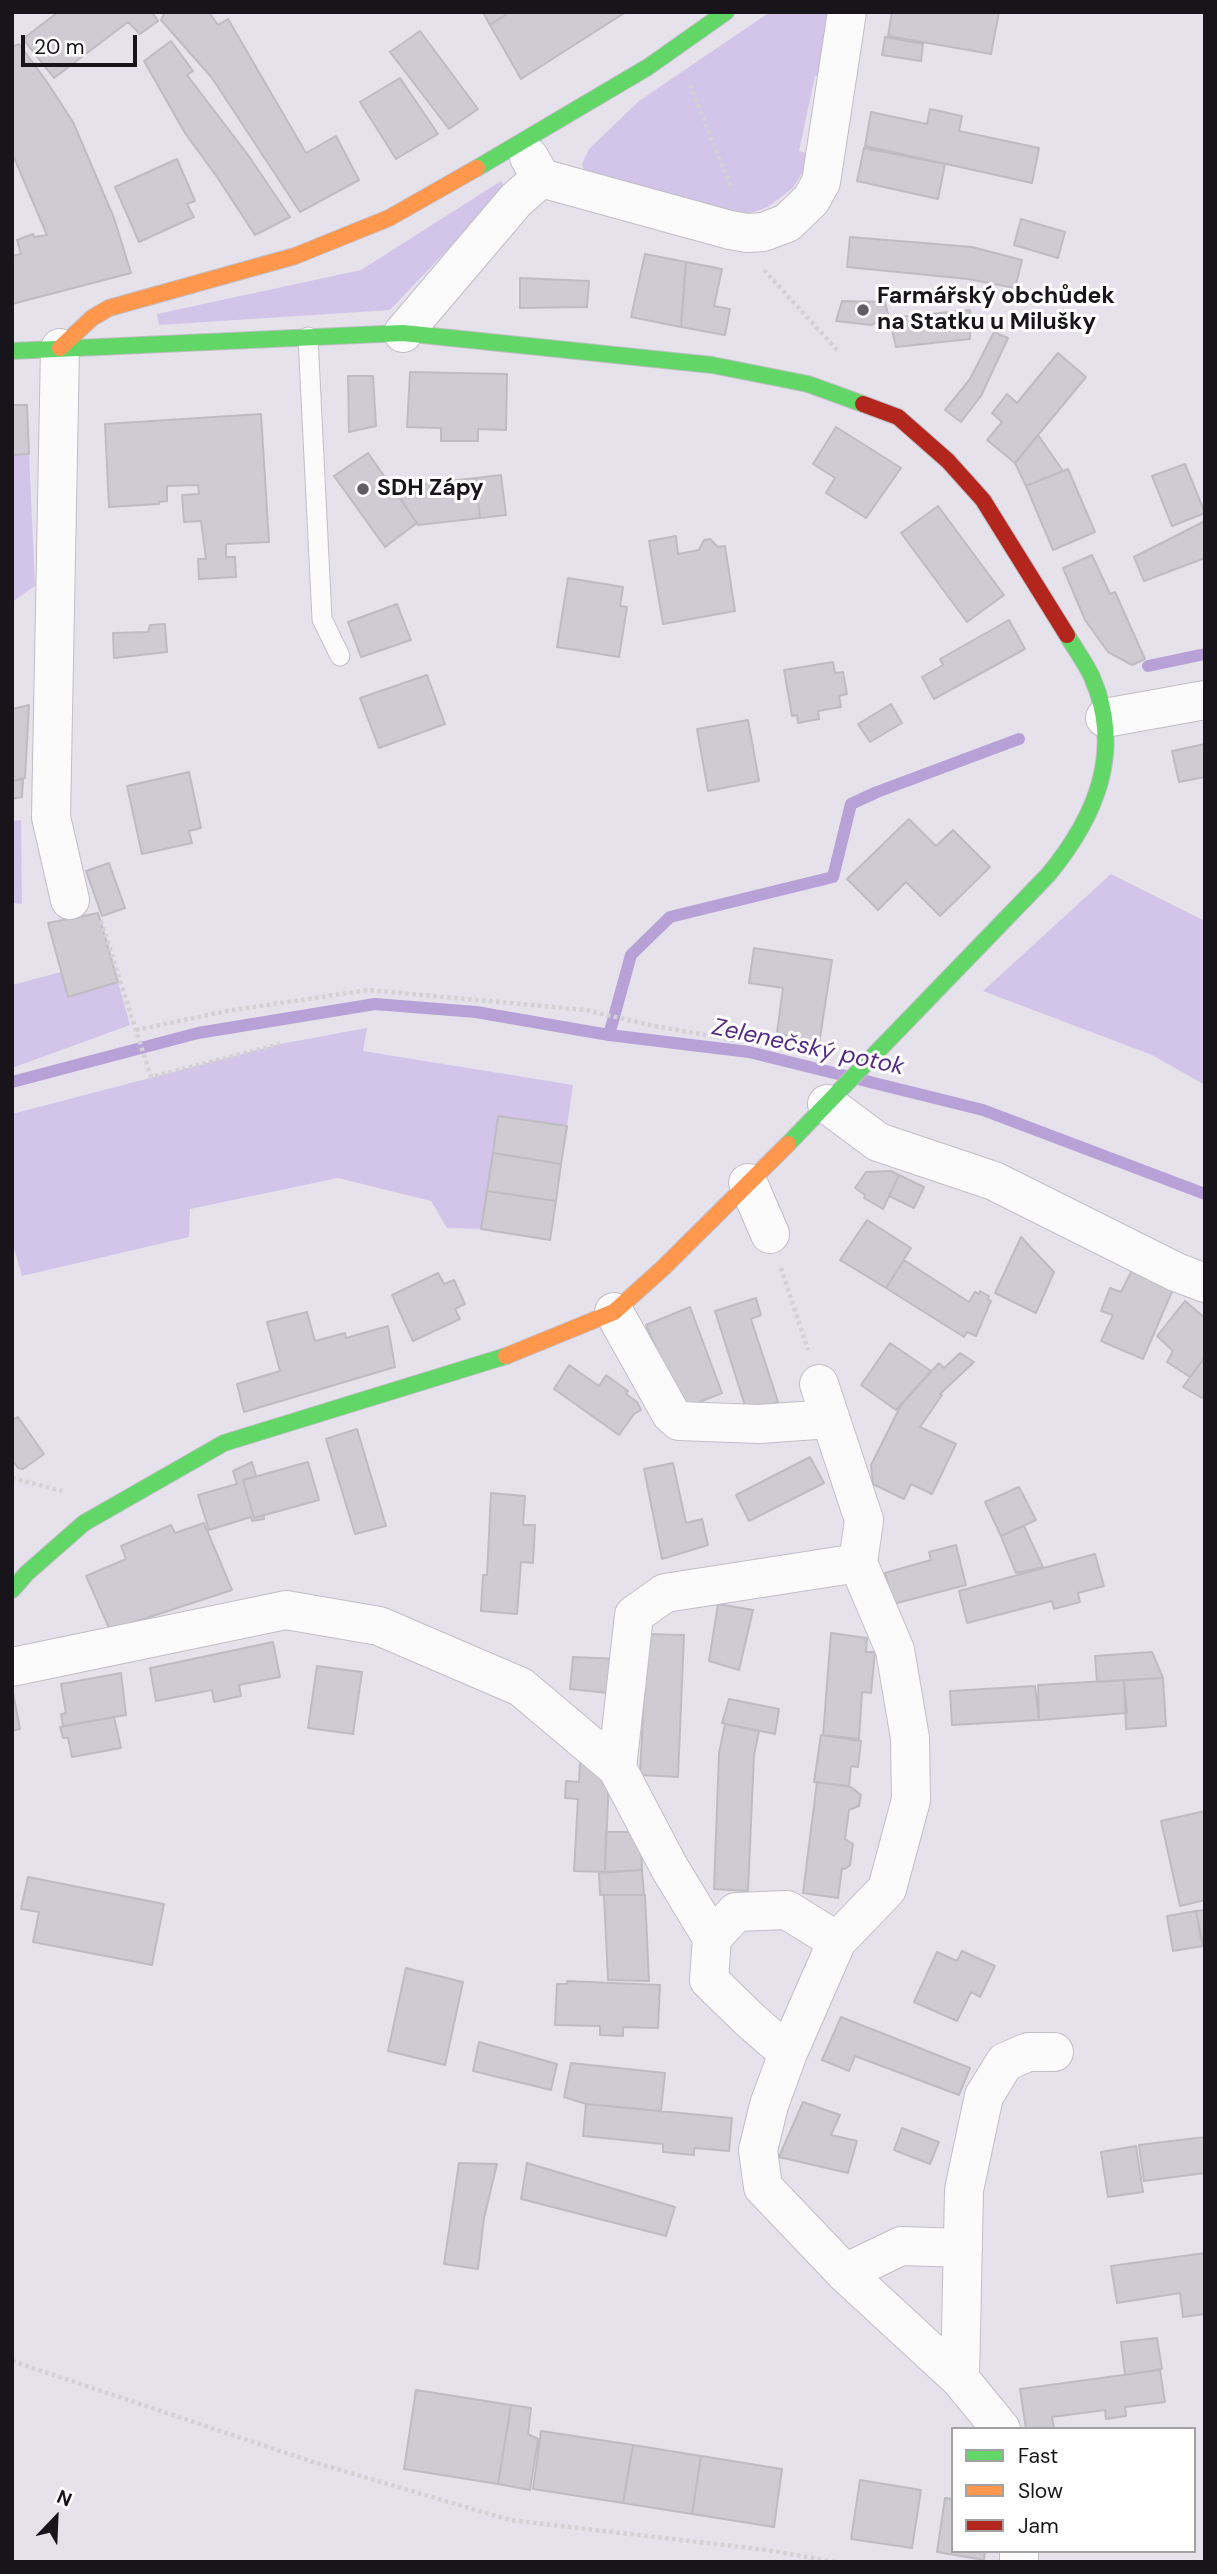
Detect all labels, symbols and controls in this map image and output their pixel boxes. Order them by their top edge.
scale bar [24,21,140,65]
text: 20 m [34,33,85,61]
place label: Farmářský obchůdek na Statku u Milušky [877,283,1115,337]
marker: Farmářský obchůdek na Statku u Milušky [855,302,871,318]
place label: SDH Zápy [377,475,484,503]
marker: SDH Zápy [355,481,371,497]
water label: Zelenečský potok [709,1014,907,1082]
legend [951,2427,1196,2553]
text: Fast [1018,2442,1058,2470]
text: Slow [1018,2477,1063,2505]
north arrow [21,2483,91,2553]
text: N [53,2484,76,2512]
text: Jam [1018,2512,1059,2540]

